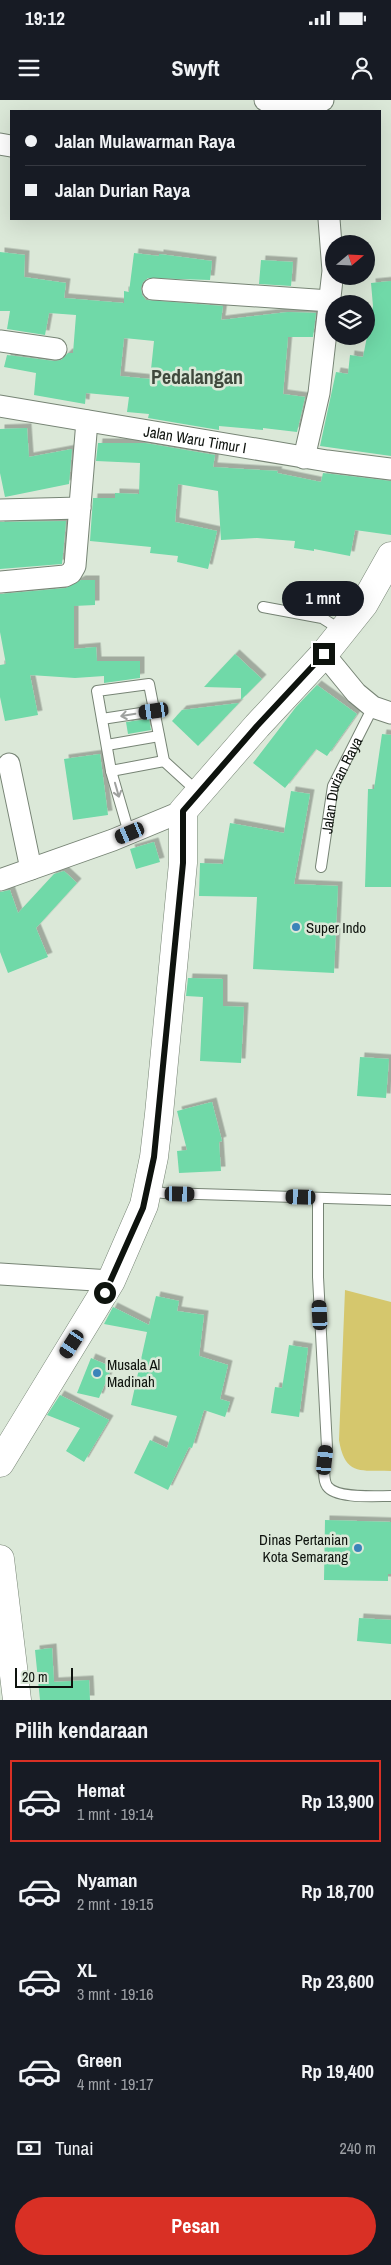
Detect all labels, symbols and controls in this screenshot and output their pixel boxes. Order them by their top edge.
text: 19:12 [25,5,65,31]
text: Swyft [171,53,220,83]
icon: menu [15,54,43,82]
icon: person [348,54,376,82]
text: Jalan Mulawarman Raya [55,128,235,154]
text: Jalan Durian Raya [55,177,190,203]
north arrow [325,235,375,285]
map controls [325,235,375,345]
button: layers [325,295,375,345]
district label: Pedalangan [151,363,243,390]
street label: Jalan Waru Timur I [142,420,248,458]
callout: 1 mnt [283,582,365,616]
text: 1 mnt [306,587,341,609]
route end [313,643,335,665]
car [138,701,169,721]
one-way arrow [120,710,136,720]
street label: Jalan Durian Raya [316,733,367,835]
one-way arrow [112,782,122,798]
car [113,820,146,846]
place label: Super Indo [306,917,366,938]
marker: Super Indo [290,921,302,933]
car [164,1186,195,1202]
car [285,1189,316,1205]
route start [94,1282,116,1304]
car [311,1300,328,1330]
car [57,1327,86,1361]
place label: Musala Al Madinah [107,1354,160,1392]
marker: Musala Al Madinah [91,1367,103,1379]
car [315,1444,334,1476]
place label: Dinas Pertanian Kota Semarang [259,1529,348,1567]
marker: Dinas Pertanian Kota Semarang [352,1542,364,1554]
scale bar [15,1665,72,1688]
text: 20 m [22,1668,48,1686]
text: Pilih kendaraan [15,1715,148,1745]
text: Hemat [77,1777,125,1803]
icon: car [17,1779,62,1824]
text: Rp 13,900 [301,1788,374,1814]
text: 1 mnt · 19:14 [77,1803,154,1825]
text: Nyaman [77,1867,138,1893]
icon: car [17,1869,62,1914]
text: Rp 18,700 [301,1878,374,1904]
text: 2 mnt · 19:15 [77,1893,154,1915]
text: XL [77,1957,97,1983]
icon: car [17,1959,62,2004]
text: Rp 23,600 [301,1968,374,1994]
text: 3 mnt · 19:16 [77,1983,154,2005]
text: Green [77,2047,122,2073]
icon: car [17,2049,62,2094]
text: Rp 19,400 [301,2058,374,2084]
text: 4 mnt · 19:17 [77,2073,154,2095]
icon: cash [15,2134,43,2162]
text: Tunai [55,2135,94,2161]
text: 240 m [340,2137,376,2159]
button: Pesan [15,2197,376,2255]

